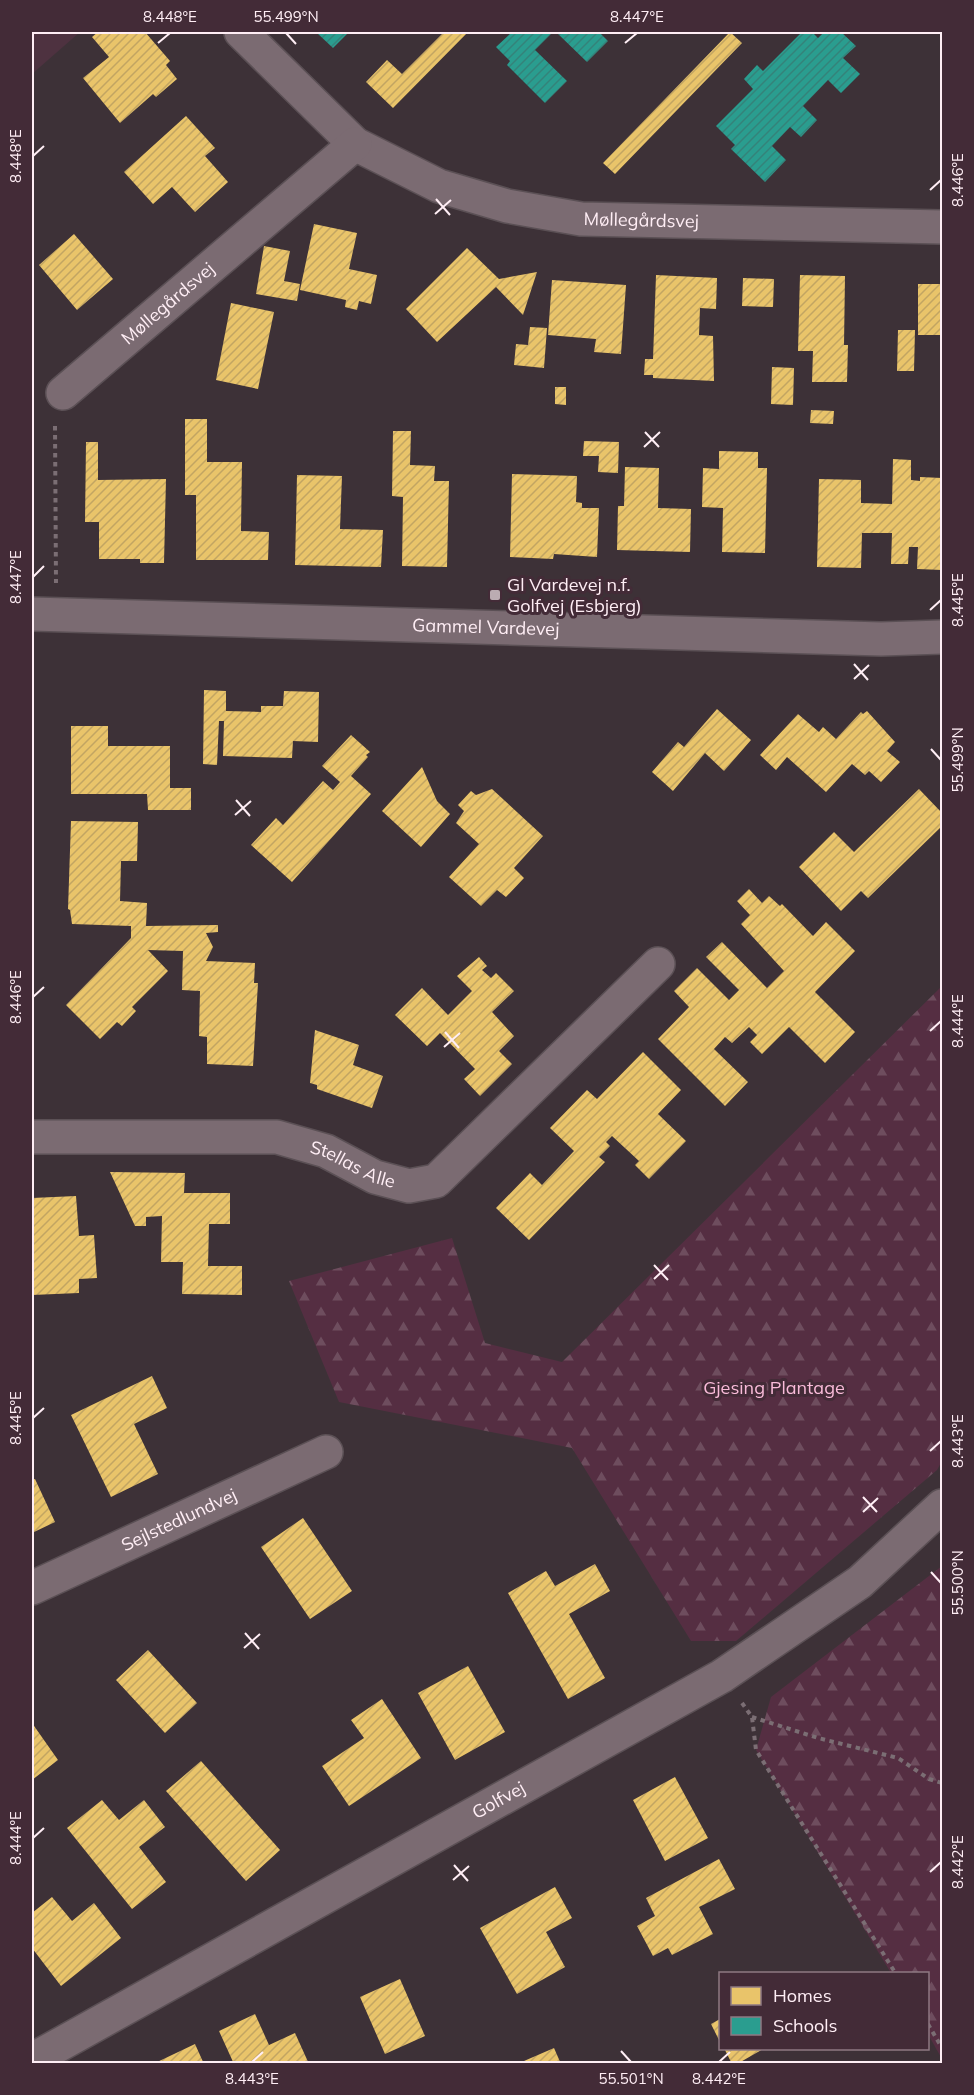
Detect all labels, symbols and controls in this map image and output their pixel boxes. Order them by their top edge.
text: 8.448°E [143,7,197,26]
text: 55.499°N [253,7,319,26]
text: 8.447°E [610,7,664,26]
text: 8.448°E [6,129,25,183]
text: 8.446°E [948,153,967,207]
street label: Møllegårdsvej [583,207,699,233]
street label: Møllegårdsvej [116,257,219,349]
text: 8.447°E [6,550,25,604]
place label: Gl Vardevej n.f. Golfvej (Esbjerg) [507,573,642,617]
text: 8.445°E [948,573,967,627]
marker: Gl Vardevej n.f. Golfvej (Esbjerg) [488,588,502,602]
street label: Gammel Vardevej [412,613,560,641]
text: 55.499°N [948,727,967,793]
text: 8.446°E [6,970,25,1024]
text: 8.444°E [948,994,967,1048]
street label: Stellas Alle [308,1135,398,1193]
park label: Gjesing Plantage [703,1376,845,1399]
text: 8.445°E [6,1391,25,1445]
text: 8.443°E [948,1414,967,1468]
street label: Sejlstedlundvej [117,1483,240,1556]
text: 55.500°N [948,1550,967,1616]
street label: Golfvej [468,1776,529,1824]
text: 8.444°E [6,1811,25,1865]
text: 8.442°E [948,1835,967,1889]
legend [719,1972,929,2050]
text: Homes [773,1984,832,2007]
text: Schools [773,2014,838,2037]
text: 8.443°E [225,2069,279,2088]
text: 55.501°N [598,2069,664,2088]
text: 8.442°E [692,2069,746,2088]

